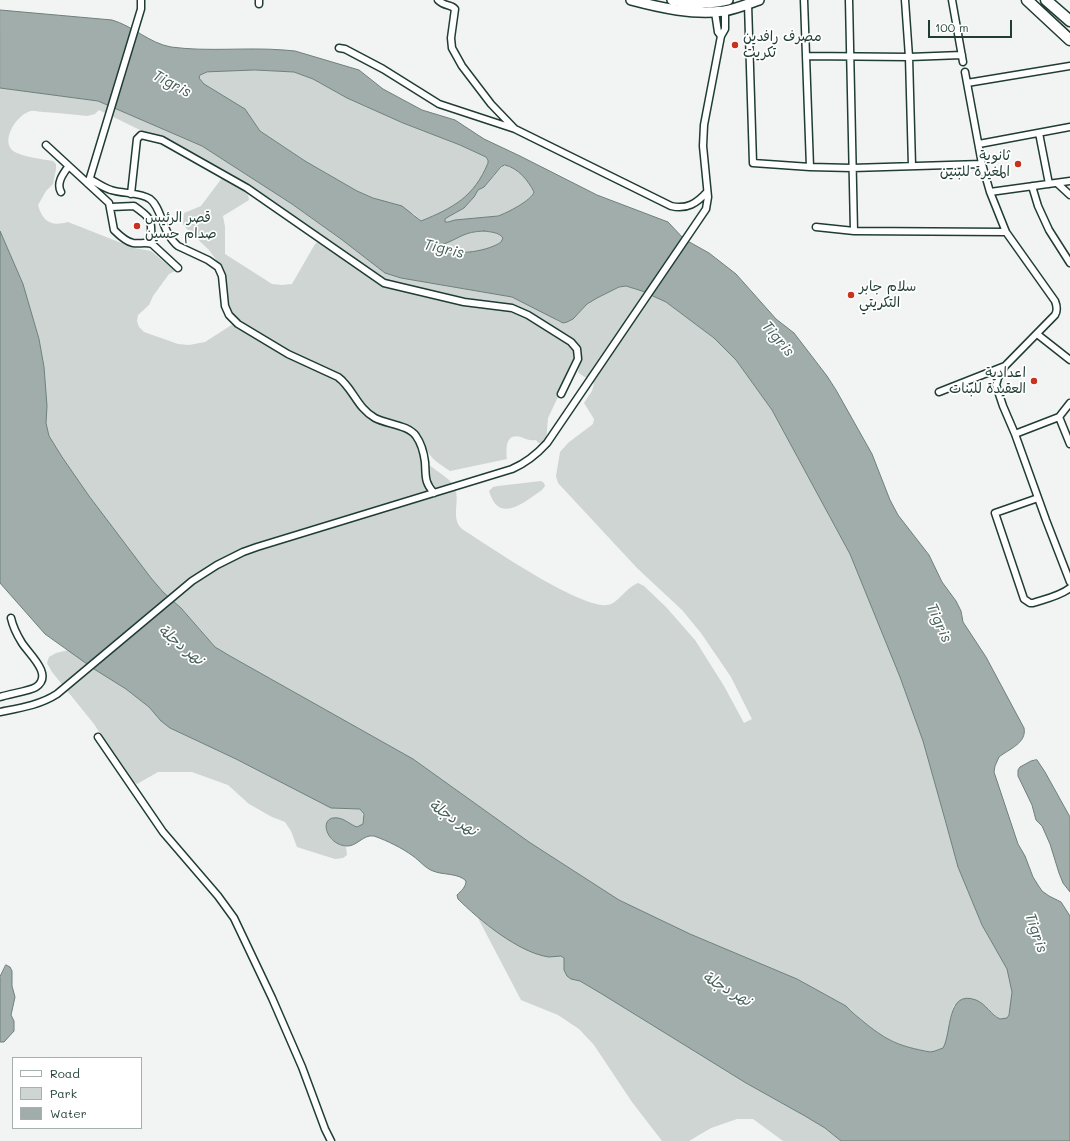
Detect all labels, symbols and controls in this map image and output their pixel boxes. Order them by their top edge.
scale bar [930,12,1014,38]
text: 100 m [935,19,969,35]
place label: مصرف رافدين تكريت [743,29,822,62]
marker: مصرف رافدين تكريت [730,40,740,50]
water label: Tigris [150,66,194,102]
place label: ثانوية المغيرة للبنين [940,148,1010,180]
marker: ثانوية المغيرة للبنين [1013,159,1023,169]
place label: قصر الرئيس صدام حسين [145,210,217,242]
marker: قصر الرئيس صدام حسين [132,221,142,231]
water label: Tigris [422,236,466,262]
place label: سلام جابر التكريتي [859,279,916,312]
marker: سلام جابر التكريتي [846,290,856,300]
water label: Tigris [758,317,798,361]
place label: اعدادية العقيدة للبنات [949,365,1026,398]
marker: اعدادية العقيدة للبنات [1029,376,1039,386]
water label: Tigris [922,601,956,645]
water label: نهر دجلة [155,621,207,669]
water label: نهر دجلة [426,796,480,840]
water label: Tigris [1021,911,1051,955]
water label: نهر دجلة [699,968,755,1010]
legend [12,1057,142,1129]
text: Road [50,1065,80,1081]
text: Park [50,1085,77,1101]
text: Water [50,1105,87,1121]

